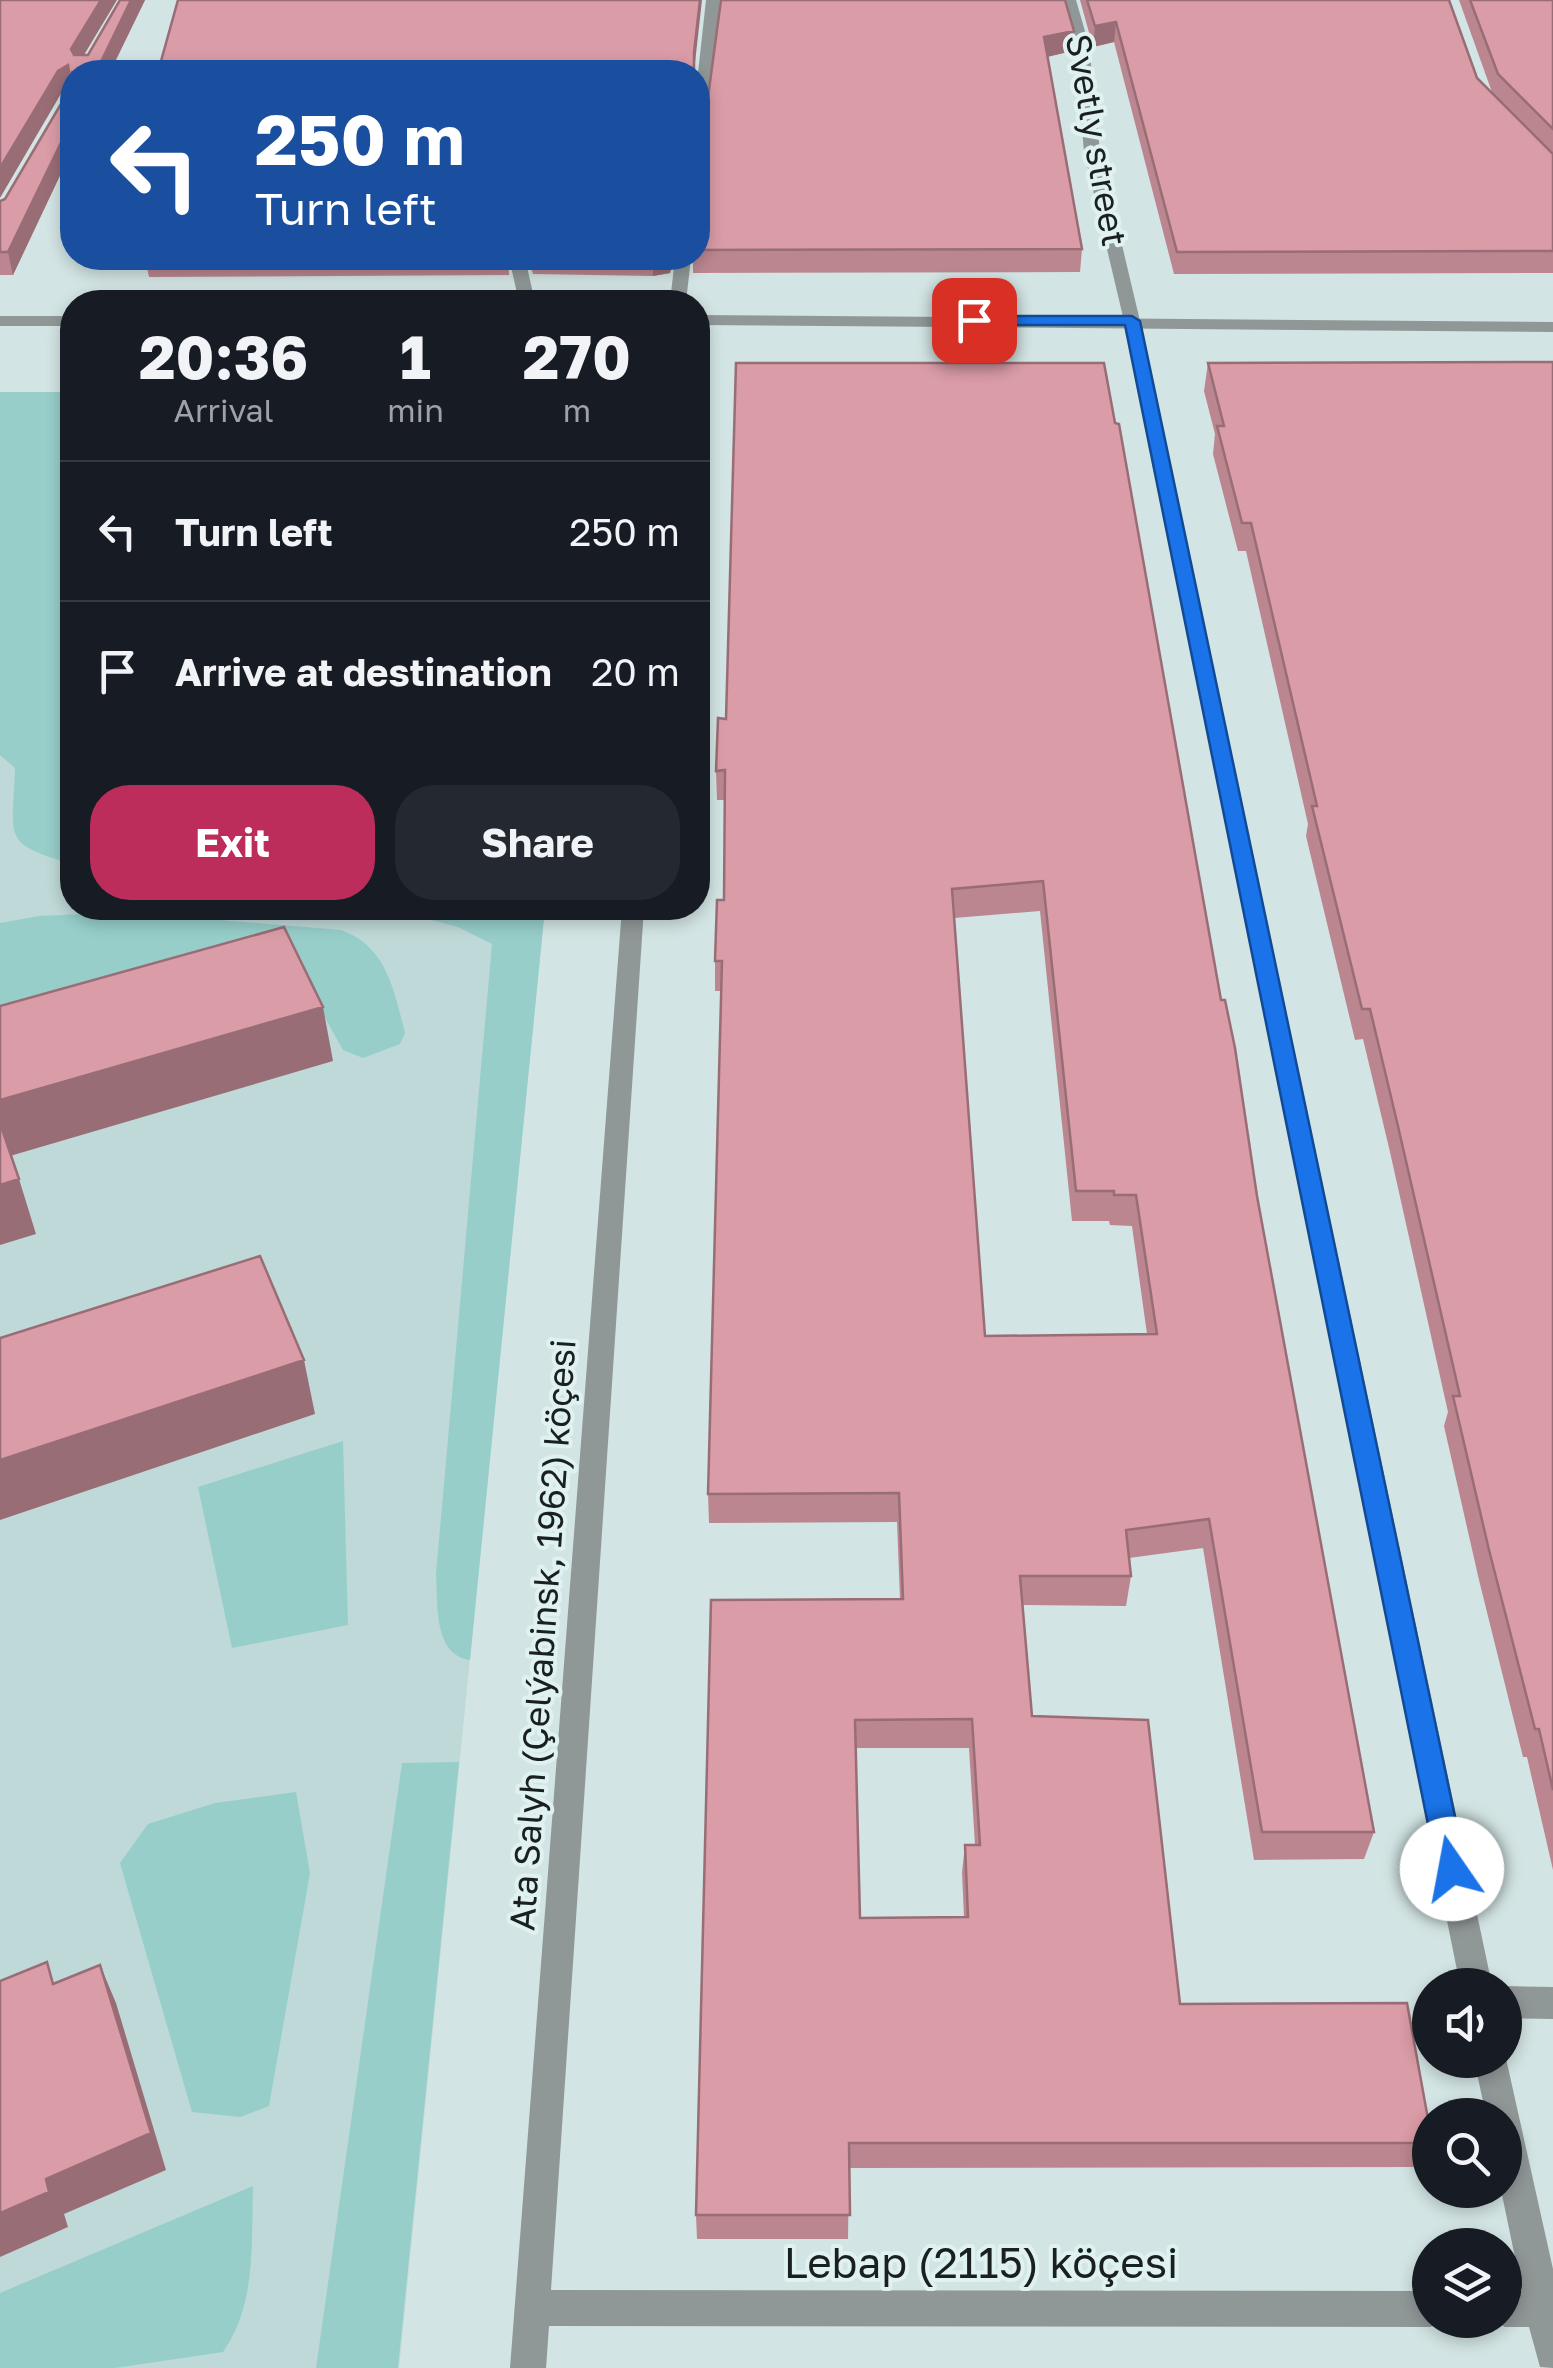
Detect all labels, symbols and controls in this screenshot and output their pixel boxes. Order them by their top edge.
street label: Svetly street [1058,31,1136,249]
text: 250 m [255,96,465,180]
icon: left [90,100,220,230]
text: Turn left [255,181,437,235]
pin [932,278,1017,363]
icon: arrive [947,293,1002,348]
text: 20:36 [139,320,308,392]
text: 1 [400,320,431,392]
text: 270 [523,320,631,392]
text: Arrival [174,391,274,429]
text: min [387,391,444,429]
text: m [563,391,591,429]
icon: left [90,504,145,559]
text: Turn left [175,509,333,554]
text: 250 m [569,509,680,554]
icon: arrive [90,644,145,699]
text: Arrive at destination [175,649,552,694]
text: 20 m [591,649,680,694]
button: Exit [90,785,375,900]
button: Share [395,785,680,900]
street label: Ata Salyh (Çelýabinsk, 1962) köçesi [500,1338,584,1932]
position arrow [1400,1817,1504,1921]
map controls [1412,1968,1522,2338]
button: sound [1412,1968,1522,2078]
button: search [1412,2098,1522,2208]
button: layers [1412,2228,1522,2338]
street label: Lebap (2115) köçesi [784,2237,1178,2287]

